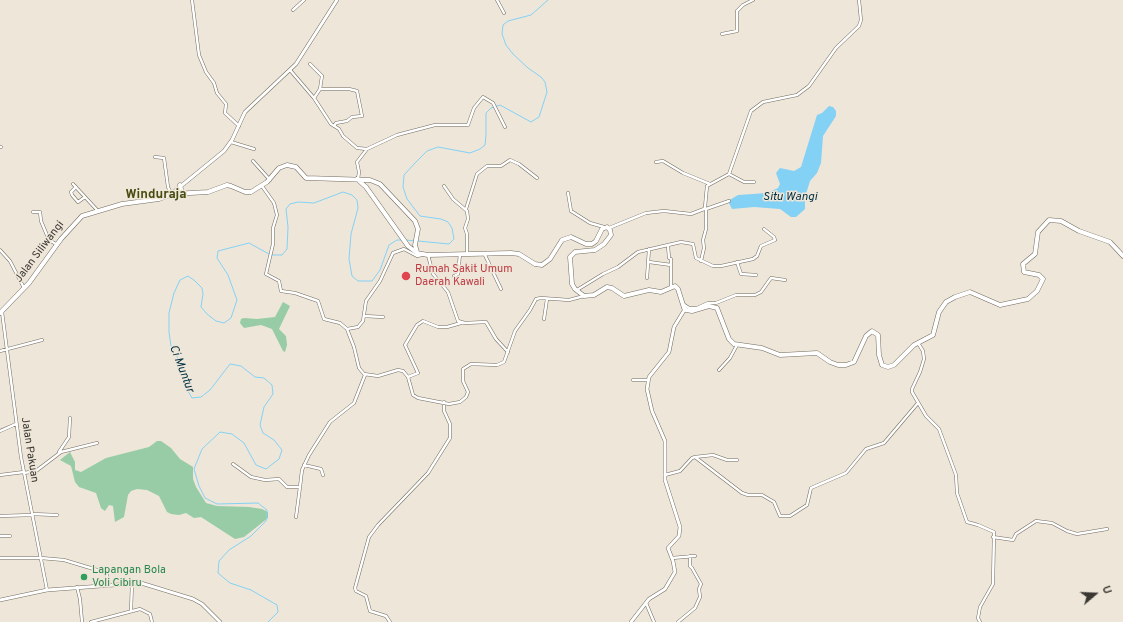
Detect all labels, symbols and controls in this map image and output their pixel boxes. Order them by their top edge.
district label: Winduraja [125,187,187,203]
water label: Situ Wangi [763,191,817,205]
street label: Jalan Siliwangi [13,219,67,285]
place label: Rumah Sakit Umum Daerah Kawali [415,263,513,289]
marker: Rumah Sakit Umum Daerah Kawali [400,270,412,282]
water label: Ci Muntur [165,343,197,395]
street label: Jalan Pakuan [17,416,41,484]
place label: Lapangan Bola Voli Cibiru [92,564,166,590]
marker: Lapangan Bola Voli Cibiru [79,572,89,582]
north arrow [1075,574,1115,614]
text: U [1098,584,1114,596]

